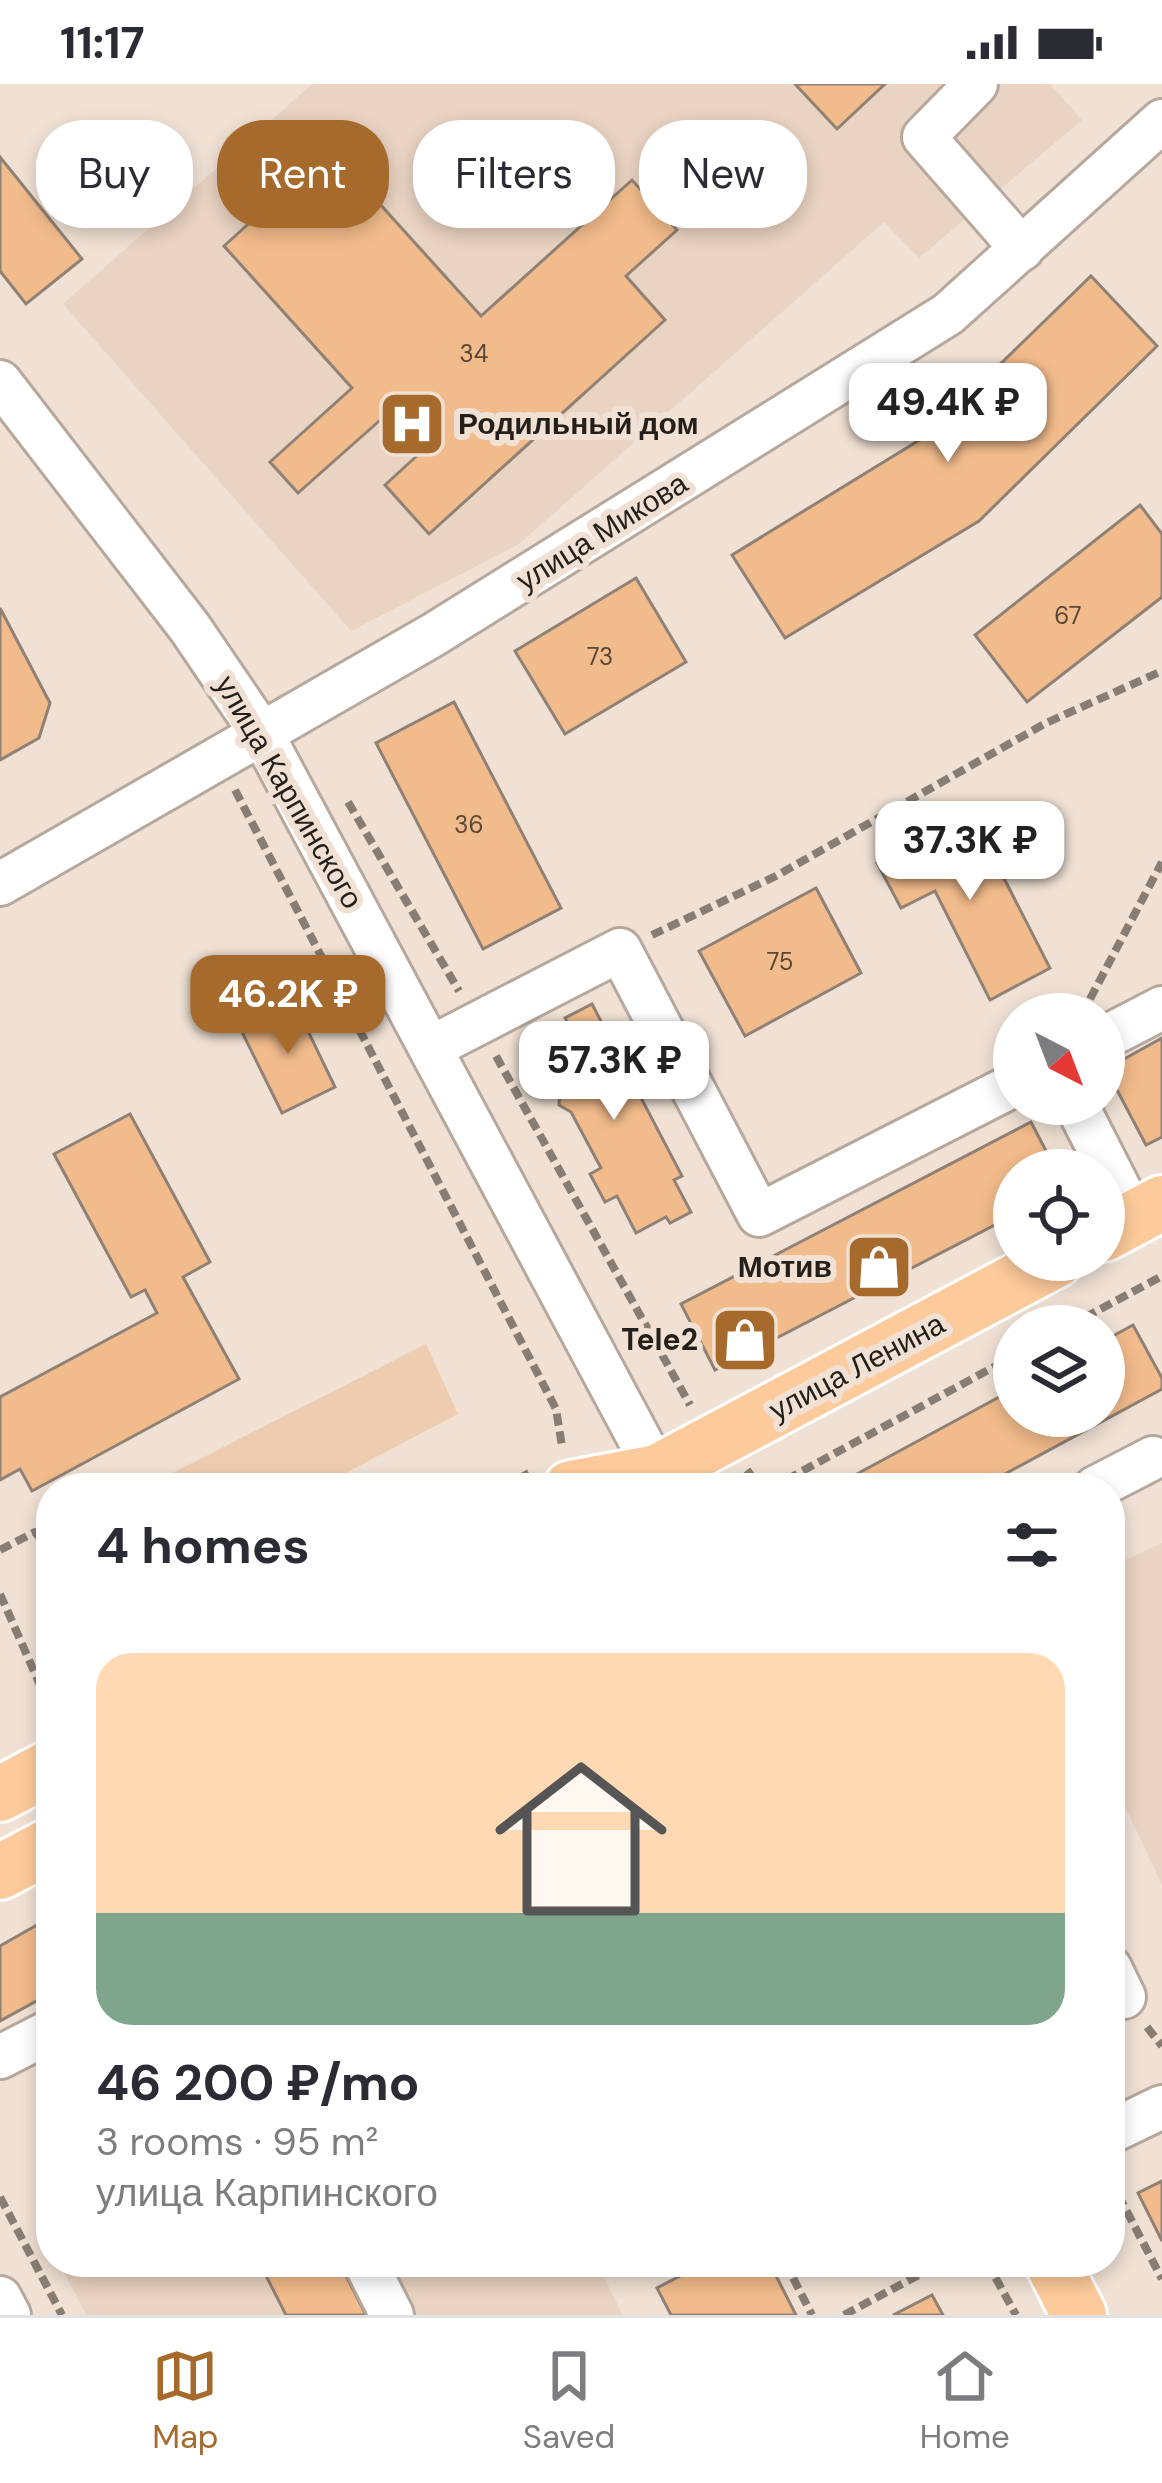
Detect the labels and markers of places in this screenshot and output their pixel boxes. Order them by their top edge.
pin: 49.4K ₽ [837,363,1059,465]
hospital icon: Родильный дом [377,389,447,459]
place label: Родильный дом [458,404,699,443]
pin: 37.3K ₽ [859,801,1081,903]
pin: 46.2K ₽ [177,955,399,1057]
pin: 57.3K ₽ [503,1021,725,1123]
shop icon: Мотив [844,1232,914,1302]
place label: Мотив [738,1247,832,1286]
shop icon: Tele2 [710,1305,780,1375]
place label: Tele2 [621,1320,698,1359]

